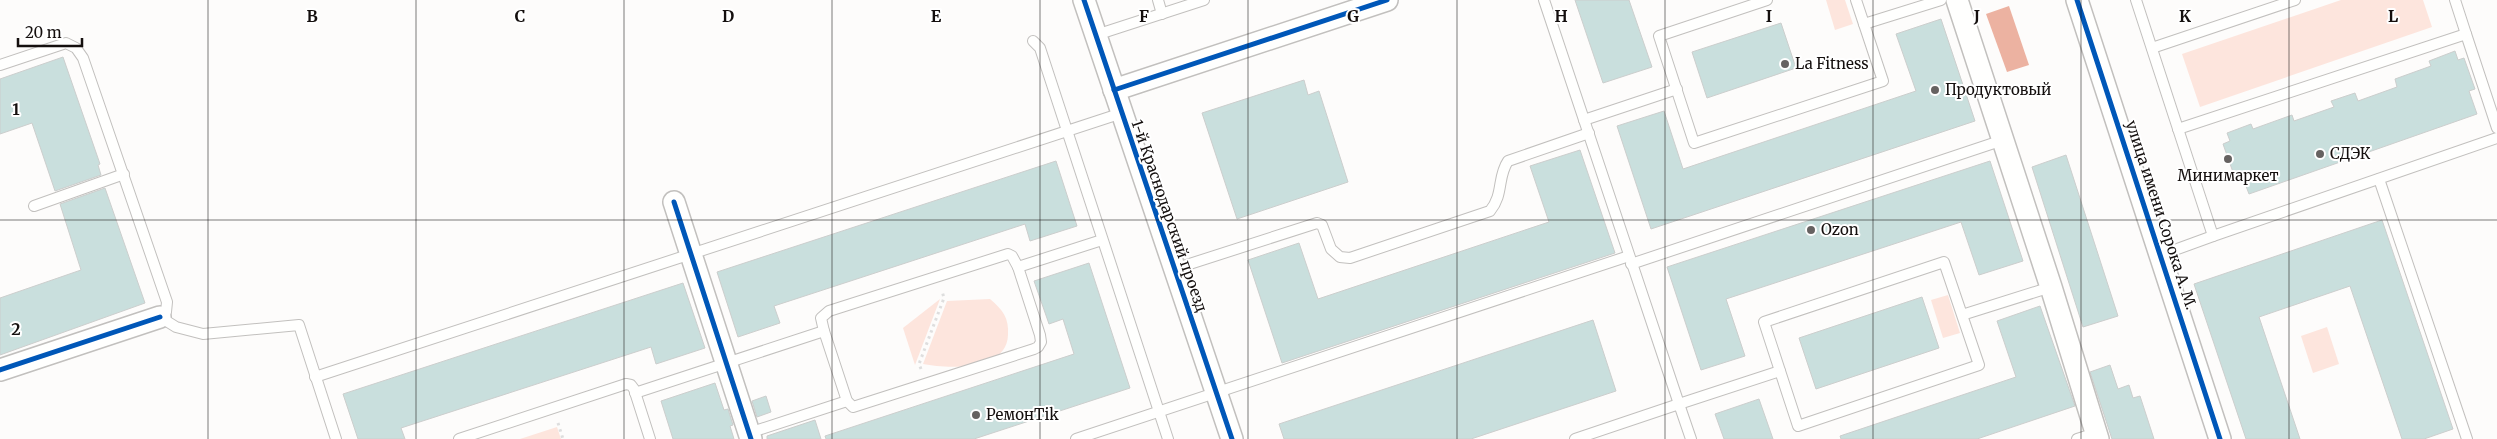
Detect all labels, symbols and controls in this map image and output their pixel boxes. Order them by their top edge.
text: B [306,6,318,26]
text: C [515,6,525,26]
text: D [722,6,734,26]
text: E [931,6,942,26]
text: F [1139,6,1149,26]
text: G [1347,6,1359,26]
text: H [1554,6,1568,26]
text: I [1766,6,1772,26]
text: J [1973,6,1980,26]
text: K [2179,6,2191,26]
text: L [2388,6,2398,26]
scale bar [18,15,81,47]
text: 20 m [25,23,62,42]
place label: La Fitness [1795,54,1869,73]
marker: La Fitness [1779,58,1791,70]
place label: Продуктовый [1945,80,2051,99]
marker: Продуктовый [1929,84,1941,96]
text: 1 [12,99,20,119]
street label: 1-й Краснодарский проезд [1128,117,1211,315]
street label: улица имени Сорока А. М. [2122,118,2201,312]
place label: СДЭК [2330,144,2371,163]
marker: СДЭК [2314,148,2326,160]
marker: Минимаркет [2222,153,2234,165]
place label: Минимаркет [2177,166,2279,185]
place label: Ozon [1821,220,1859,239]
marker: Ozon [1805,224,1817,236]
text: 2 [11,319,21,339]
place label: РемонTik [986,405,1059,424]
marker: РемонTik [970,409,982,421]

